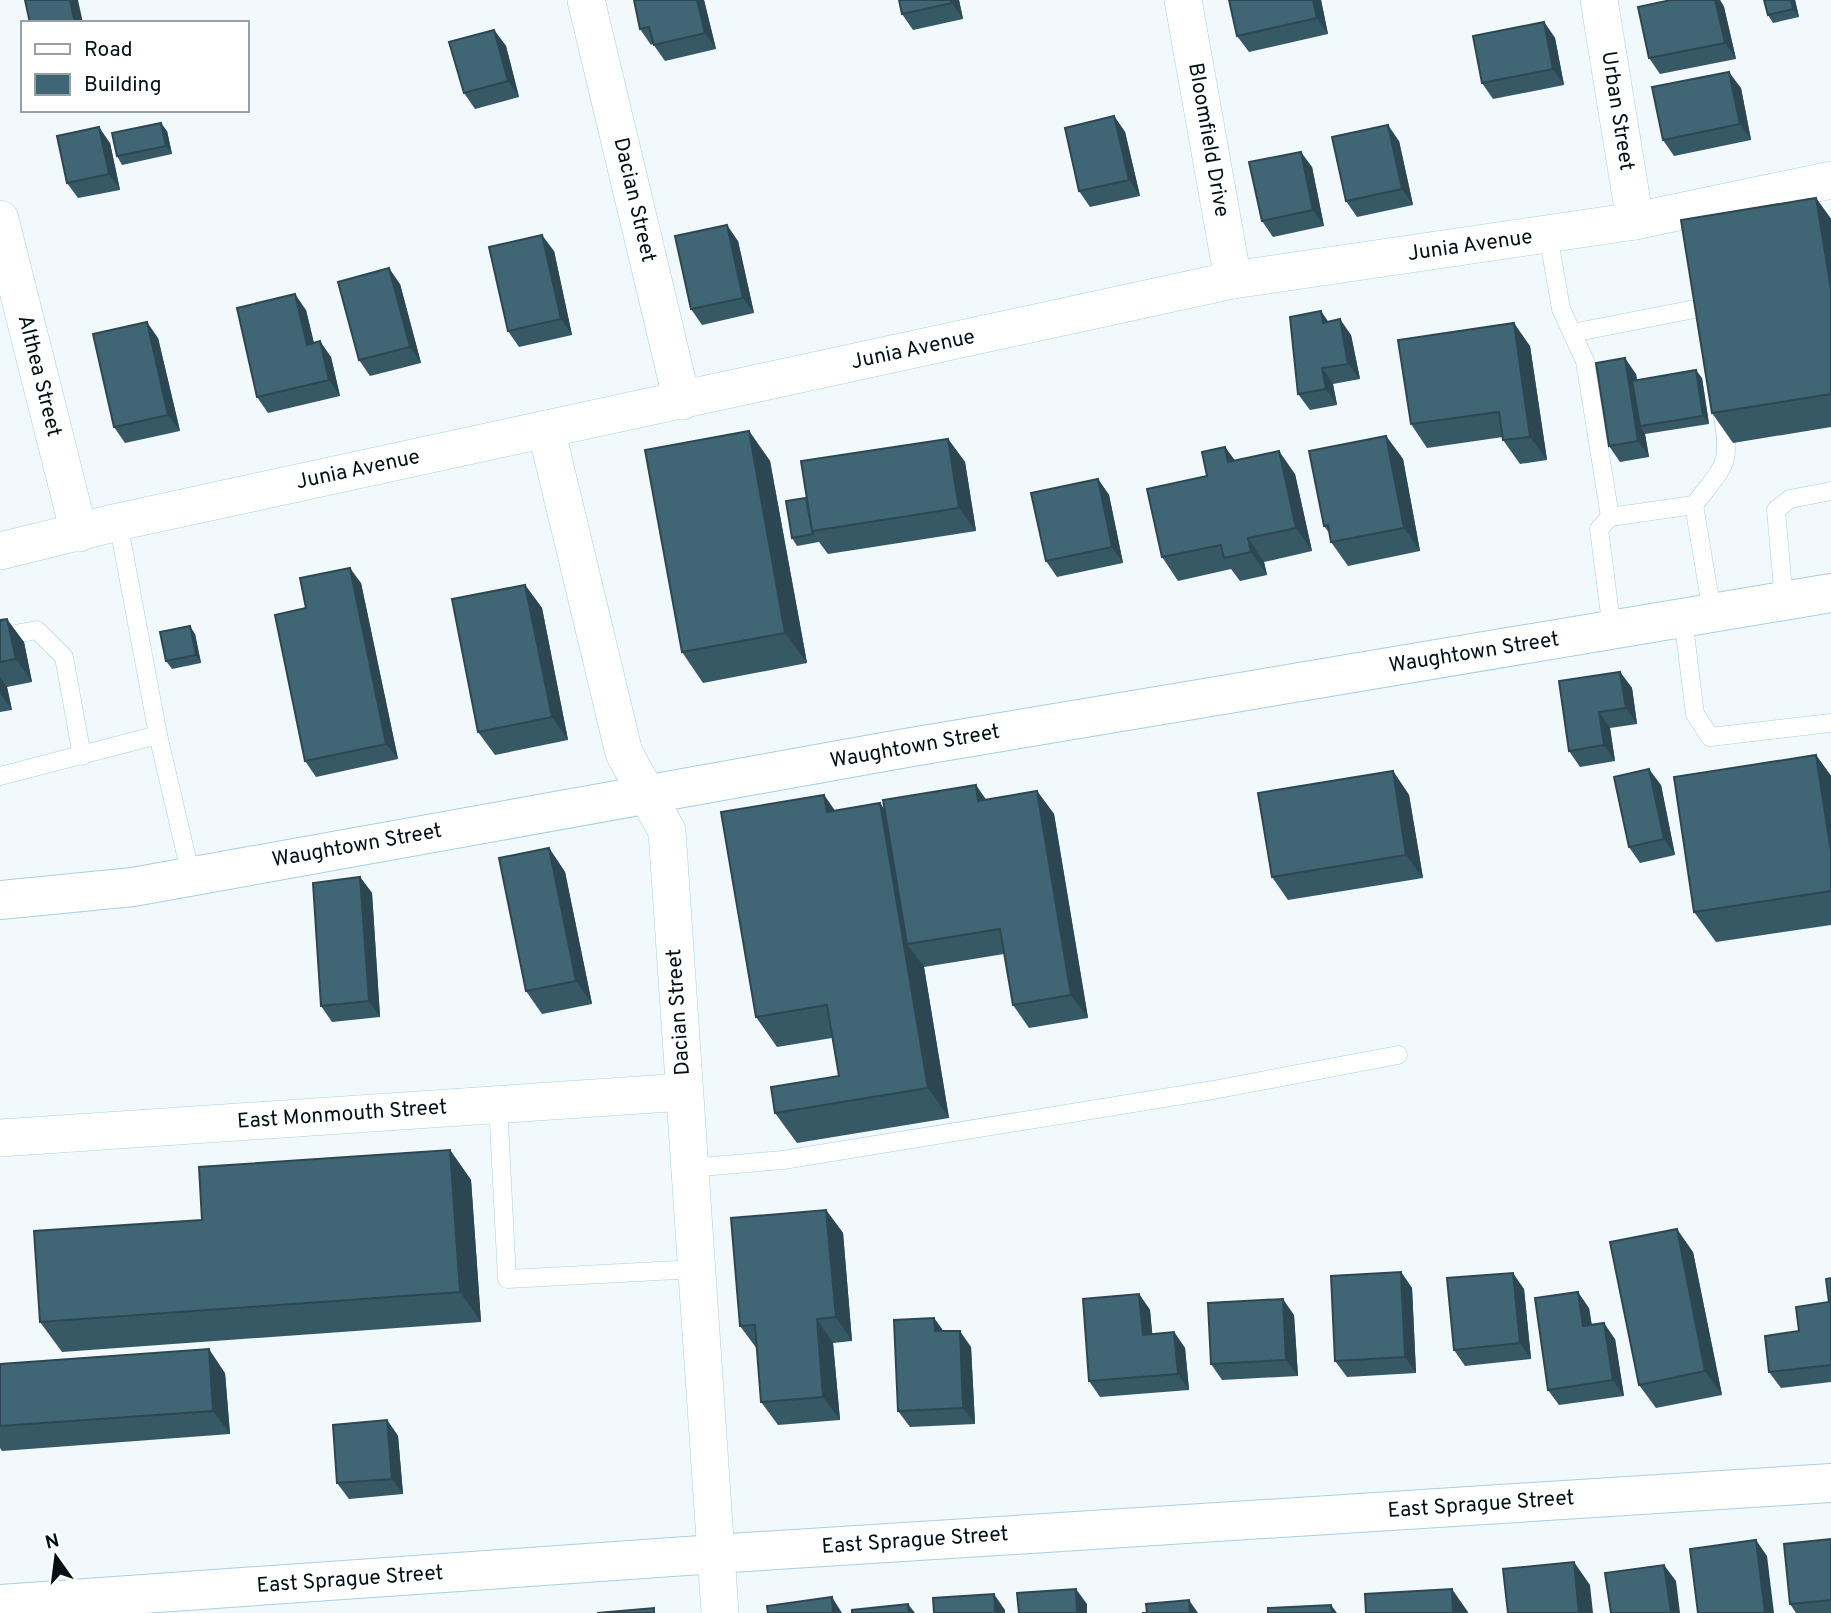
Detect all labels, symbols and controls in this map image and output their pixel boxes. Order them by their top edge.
legend [21,21,248,112]
text: Road [84,37,133,64]
street label: Urban Street [1594,49,1640,173]
street label: Bloomfield Drive [1181,61,1235,219]
text: Building [84,72,162,99]
street label: Dacian Street [607,135,661,265]
street label: Junia Avenue [1406,224,1534,268]
street label: Althea Street [11,312,67,440]
street label: Junia Avenue [849,324,977,376]
street label: Junia Avenue [294,444,422,496]
street label: Waughtown Street [1387,626,1561,680]
street label: Waughtown Street [828,719,1002,775]
street label: Waughtown Street [270,818,444,874]
street label: Dacian Street [661,948,697,1076]
street label: East Monmouth Street [236,1094,448,1136]
street label: East Sprague Street [1387,1485,1575,1525]
street label: East Sprague Street [821,1521,1009,1561]
north arrow [21,1522,91,1592]
text: N [43,1529,62,1556]
street label: East Sprague Street [256,1560,444,1600]

